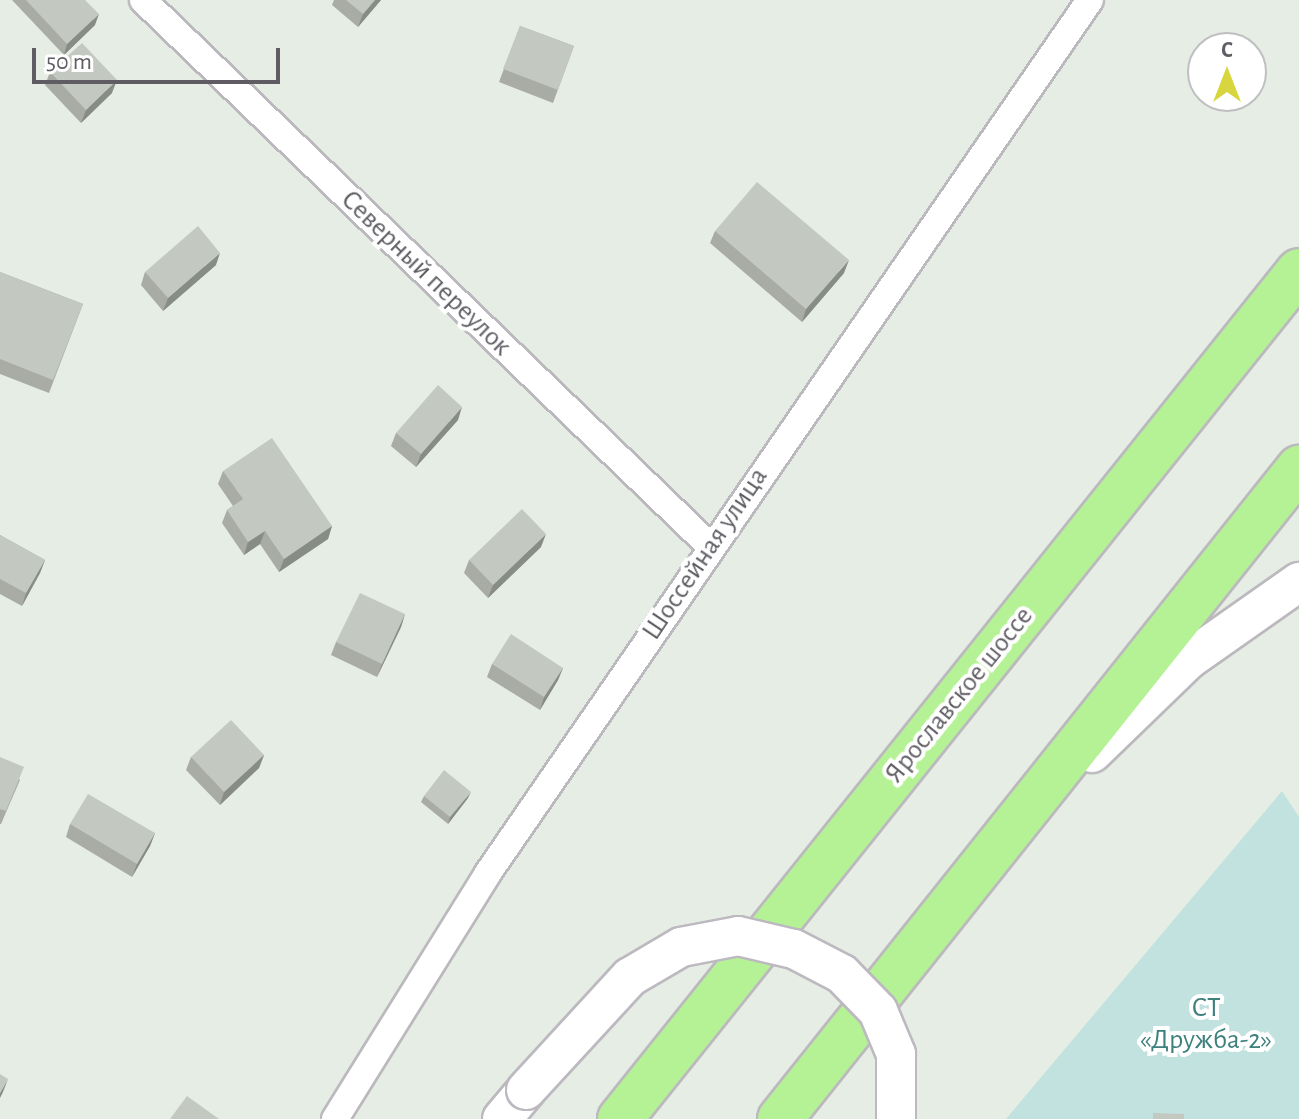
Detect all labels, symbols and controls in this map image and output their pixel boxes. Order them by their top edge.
scale bar [36,32,284,82]
north arrow [1187,32,1267,112]
text: С [1221,39,1233,61]
text: 50 m [46,50,92,74]
street label: Северный переулок [334,183,518,363]
street label: Шоссейная улица [635,461,775,647]
street label: Ярославское шоссе [878,600,1040,790]
park label: СТ «Дружба-2» [1140,991,1272,1057]

